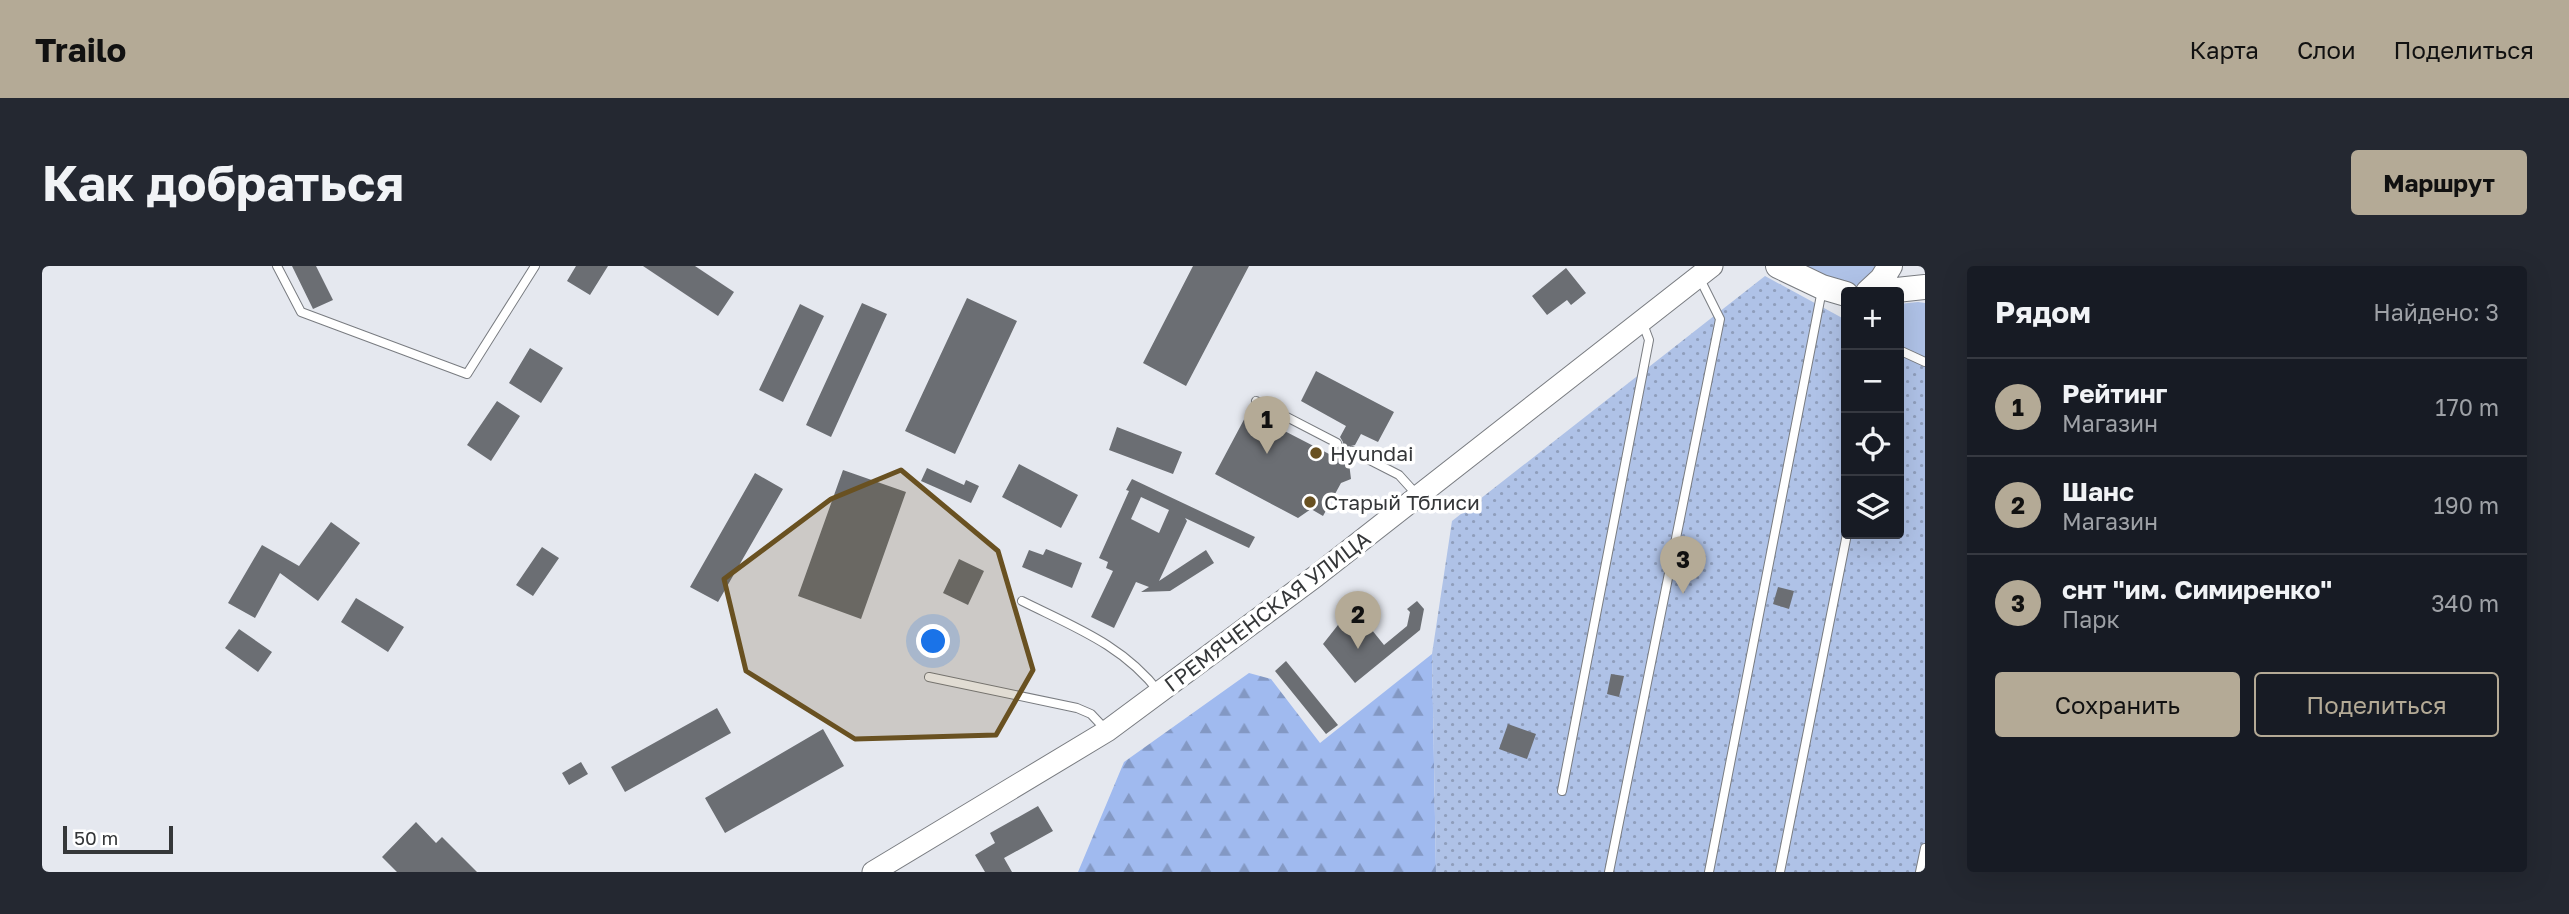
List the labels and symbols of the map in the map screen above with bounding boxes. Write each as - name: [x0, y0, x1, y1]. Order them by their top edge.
- pin: 1: [1244, 396, 1290, 454]
- place label: Hyundai: [1330, 440, 1414, 466]
- marker: Hyundai: [1308, 445, 1324, 461]
- place label: Старый Тблиси: [1324, 489, 1480, 515]
- marker: Старый Тблиси: [1302, 494, 1318, 510]
- street label: ГРЕМЯЧЕНСКАЯ УЛИЦА: [1159, 525, 1375, 697]
- pin: 3: [1660, 536, 1706, 594]
- pin: 2: [1335, 591, 1381, 649]
- your location: [916, 624, 950, 658]
- scale bar: [63, 823, 173, 855]

